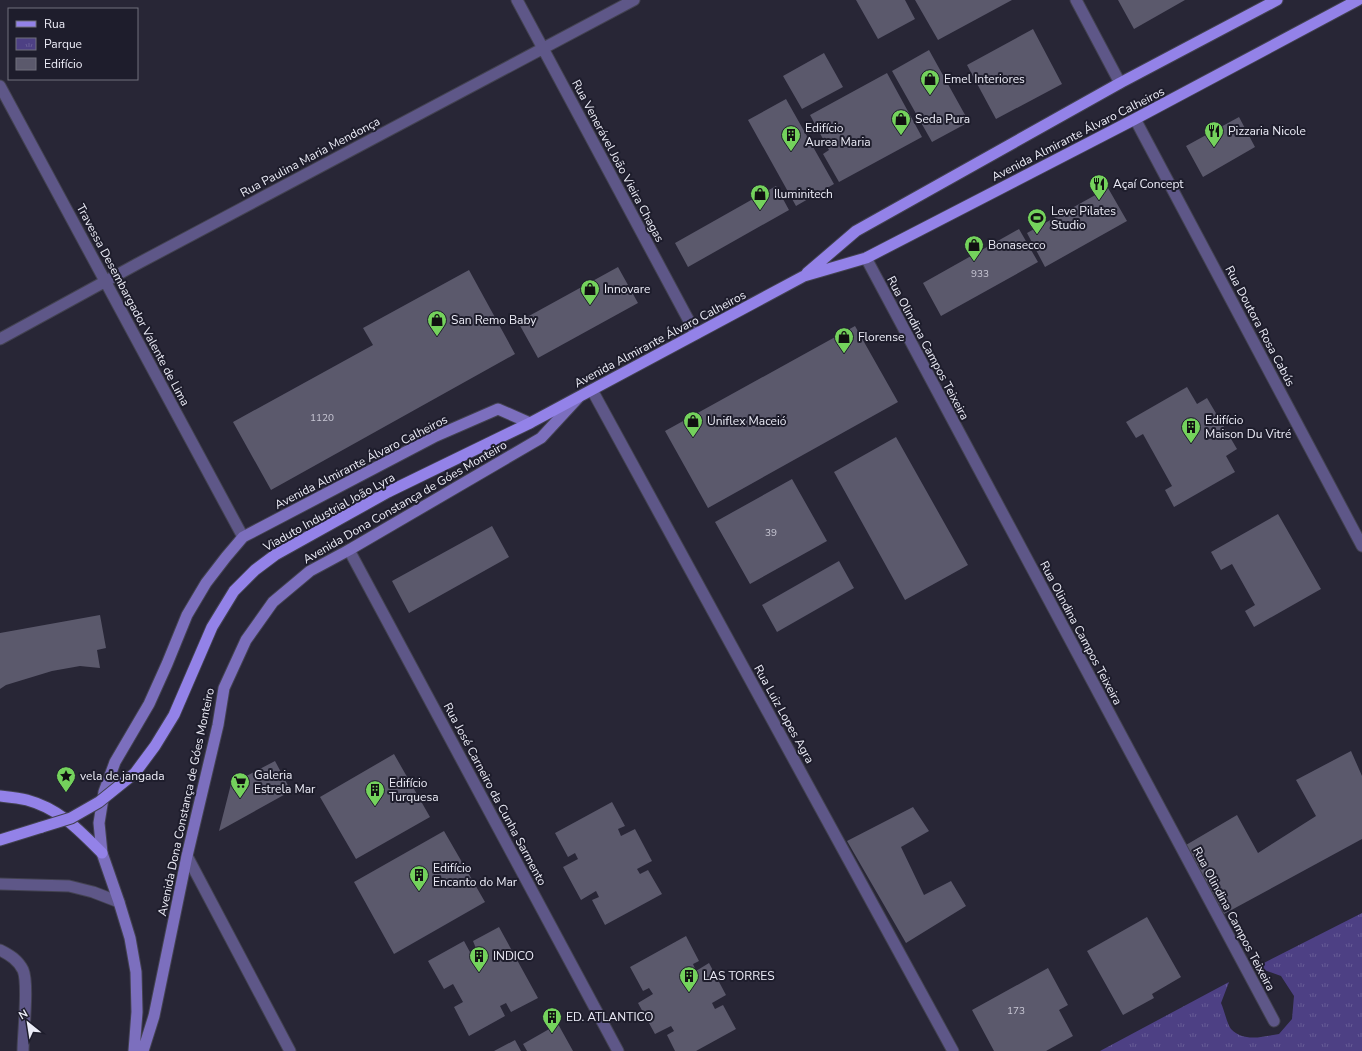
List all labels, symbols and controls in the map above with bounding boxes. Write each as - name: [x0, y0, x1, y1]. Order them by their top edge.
- legend: [8, 8, 138, 80]
- text: Rua: [44, 16, 65, 32]
- text: Parque: [44, 36, 82, 52]
- text: Edifício: [44, 56, 83, 72]
- shop icon: Emel Interiores: [919, 68, 941, 96]
- place label: Emel Interiores: [944, 71, 1025, 87]
- street label: Rua Venerável João Vieira Chagas: [568, 77, 668, 245]
- street label: Avenida Almirante Álvaro Calheiros: [989, 83, 1168, 185]
- shop icon: Seda Pura: [890, 108, 912, 136]
- place label: Seda Pura: [915, 111, 970, 127]
- street label: Rua Paulina Maria Mendonça: [237, 113, 383, 201]
- place label: Edifício Aurea Maria: [805, 120, 871, 150]
- restaurant icon: Pizzaria Nicole: [1203, 120, 1225, 148]
- place label: Pizzaria Nicole: [1228, 123, 1306, 139]
- building icon: Edifício Aurea Maria: [780, 124, 802, 152]
- restaurant icon: Açaí Concept: [1088, 173, 1110, 201]
- place label: Açaí Concept: [1113, 176, 1184, 192]
- shop icon: Iluminitech: [749, 183, 771, 211]
- place label: Iluminitech: [774, 186, 833, 202]
- street label: Travessa Desembargador Valente de Lima: [73, 201, 193, 409]
- place label: Leve Pilates Studio: [1051, 203, 1116, 233]
- sports icon: Leve Pilates Studio: [1026, 207, 1048, 235]
- shop icon: Bonasecco: [963, 234, 985, 262]
- place label: Bonasecco: [988, 237, 1046, 253]
- street label: Rua Doutora Rosa Cabús: [1221, 263, 1299, 389]
- house number: 933: [971, 267, 989, 281]
- street label: Rua Olindina Campos Teixeira: [883, 273, 973, 423]
- shop icon: Innovare: [579, 278, 601, 306]
- place label: Innovare: [604, 281, 650, 297]
- street label: Avenida Almirante Álvaro Calheiros: [571, 287, 749, 391]
- shop icon: San Remo Baby: [426, 309, 448, 337]
- place label: San Remo Baby: [451, 312, 537, 328]
- shop icon: Florense: [833, 326, 855, 354]
- place label: Florense: [858, 329, 904, 345]
- shop icon: Uniflex Maceió: [682, 410, 704, 438]
- street label: Avenida Almirante Álvaro Calheiros: [272, 411, 451, 513]
- house number: 1120: [310, 411, 334, 425]
- place label: Edifício Maison Du Vitré: [1205, 412, 1291, 442]
- place label: Uniflex Maceió: [707, 413, 787, 429]
- building icon: Edifício Maison Du Vitré: [1180, 416, 1202, 444]
- street label: Avenida Dona Constança de Góes Monteiro: [300, 437, 510, 567]
- street label: Viaduto Industrial João Lyra: [259, 469, 398, 555]
- house number: 39: [765, 526, 777, 540]
- street label: Rua Olindina Campos Teixeira: [1036, 558, 1126, 708]
- street label: Rua Luiz Lopes Agra: [750, 662, 818, 766]
- street label: Avenida Dona Constança de Góes Monteiro: [154, 686, 218, 918]
- street label: Rua José Carneiro da Cunha Sarmento: [440, 700, 550, 889]
- place icon: vela de jangada: [55, 765, 77, 793]
- place label: Galeria Estrela Mar: [254, 767, 316, 797]
- place label: vela de jangada: [80, 768, 165, 784]
- supermarket icon: Galeria Estrela Mar: [229, 771, 251, 799]
- place label: Edifício Turquesa: [389, 775, 439, 805]
- building icon: Edifício Turquesa: [364, 779, 386, 807]
- street label: Rua Olindina Campos Teixeira: [1189, 844, 1279, 994]
- place label: Edifício Encanto do Mar: [433, 860, 518, 890]
- building icon: Edifício Encanto do Mar: [408, 864, 430, 892]
- building icon: INDICO: [468, 945, 490, 973]
- place label: INDICO: [493, 948, 534, 964]
- building icon: LAS TORRES: [678, 965, 700, 993]
- place label: LAS TORRES: [703, 968, 775, 984]
- north arrow: [8, 1003, 48, 1043]
- house number: 173: [1007, 1004, 1025, 1018]
- text: N: [16, 1006, 31, 1023]
- building icon: ED. ATLANTICO: [541, 1006, 563, 1034]
- place label: ED. ATLANTICO: [566, 1009, 654, 1025]

